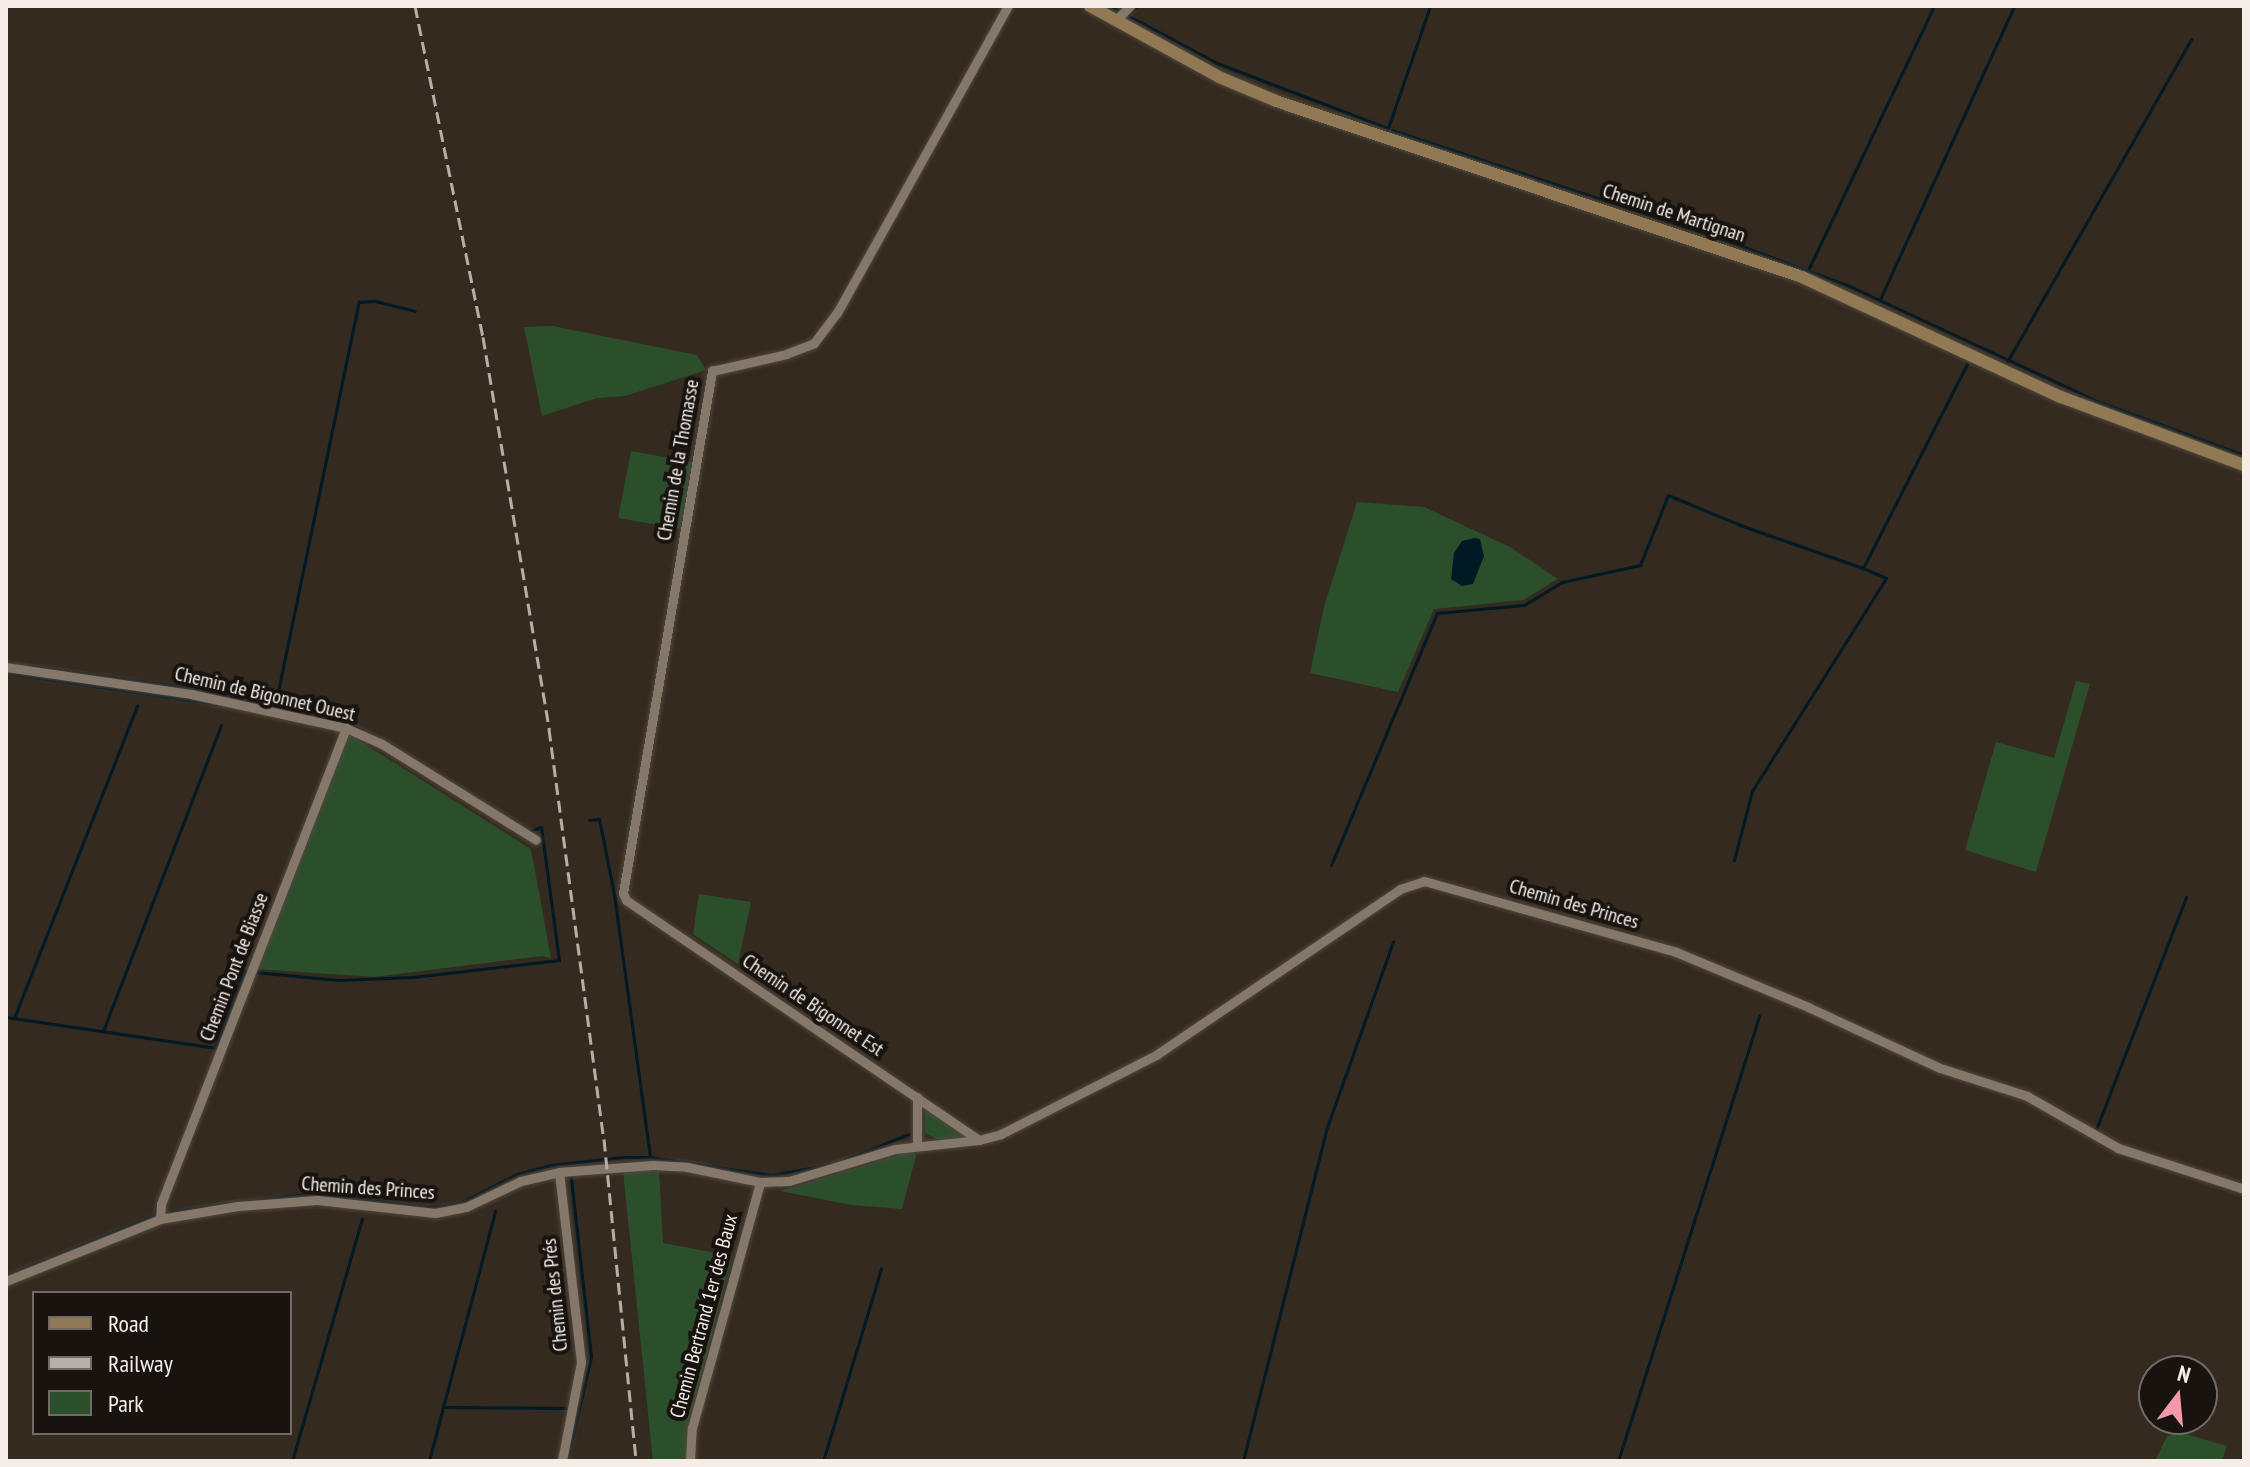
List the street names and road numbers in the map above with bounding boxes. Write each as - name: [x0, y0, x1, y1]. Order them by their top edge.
- street label: Chemin de Martignan: [1600, 179, 1748, 247]
- street label: Chemin de la Thomasse: [652, 377, 704, 543]
- street label: Chemin de Bigonnet Ouest: [172, 662, 358, 726]
- street label: Chemin des Princes: [1507, 874, 1641, 934]
- street label: Chemin Pont de Biasse: [195, 889, 273, 1045]
- street label: Chemin de Bigonnet Est: [738, 949, 888, 1061]
- street label: Chemin des Princes: [301, 1171, 435, 1205]
- street label: Chemin Bertrand 1er des Baux: [665, 1211, 743, 1421]
- street label: Chemin des Prés: [537, 1237, 573, 1353]

